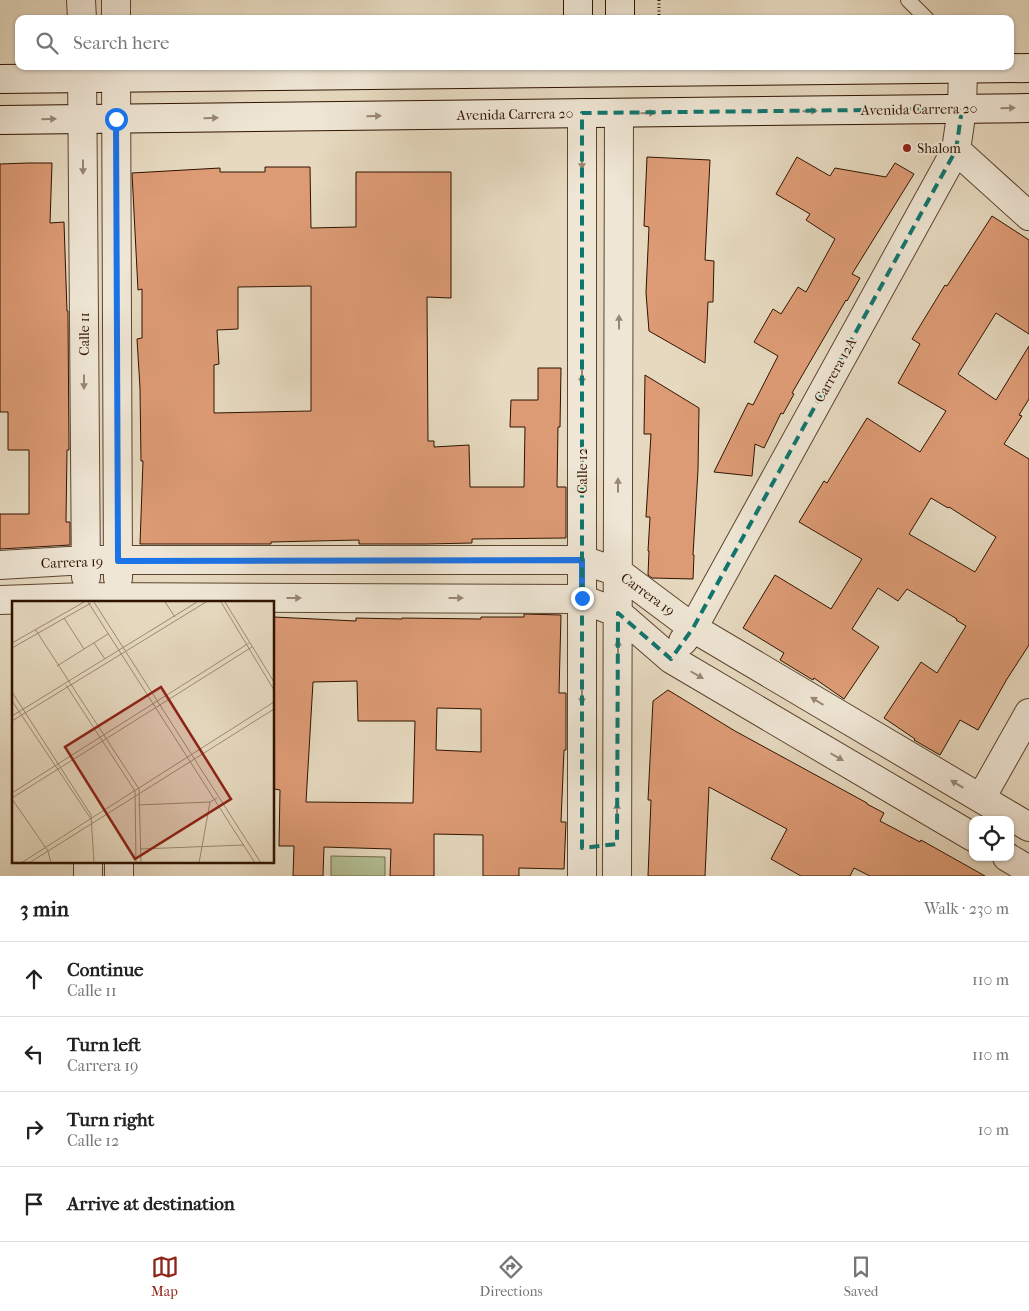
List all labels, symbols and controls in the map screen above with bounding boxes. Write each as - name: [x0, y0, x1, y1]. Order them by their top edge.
- search box: [15, 15, 1014, 70]
- icon: search: [33, 29, 61, 57]
- text: Search here: [73, 32, 169, 54]
- street label: Avenida Carrera 20: [860, 100, 977, 119]
- one-way arrow: [1000, 104, 1016, 112]
- street label: Avenida Carrera 20: [456, 105, 573, 124]
- one-way arrow: [803, 107, 819, 115]
- route start: [105, 108, 128, 131]
- one-way arrow: [640, 109, 656, 117]
- one-way arrow: [366, 112, 382, 120]
- one-way arrow: [203, 114, 219, 122]
- one-way arrow: [41, 115, 57, 123]
- place label: Shalom: [917, 140, 961, 157]
- marker: Shalom: [901, 142, 913, 154]
- one-way arrow: [578, 154, 586, 170]
- one-way arrow: [79, 160, 87, 176]
- street label: Calle 11: [76, 312, 93, 356]
- one-way arrow: [615, 314, 623, 330]
- street label: Carrera 12A: [811, 334, 861, 406]
- one-way arrow: [578, 369, 586, 385]
- one-way arrow: [80, 375, 88, 391]
- street label: Calle 12: [574, 448, 591, 494]
- one-way arrow: [614, 477, 622, 493]
- street label: Carrera 19: [41, 553, 104, 572]
- street label: Carrera 19: [617, 569, 678, 620]
- route end: [571, 587, 594, 610]
- one-way arrow: [286, 594, 302, 602]
- one-way arrow: [448, 594, 464, 602]
- inset map: [12, 601, 275, 864]
- one-way arrow: [614, 639, 622, 655]
- one-way arrow: [691, 670, 704, 679]
- one-way arrow: [578, 689, 586, 705]
- one-way arrow: [811, 697, 824, 706]
- one-way arrow: [831, 753, 844, 762]
- one-way arrow: [950, 780, 963, 789]
- one-way arrow: [613, 802, 621, 818]
- map controls: [969, 816, 1014, 861]
- button: locate: [969, 816, 1014, 861]
- text: 3 min: [20, 897, 69, 921]
- text: Walk · 230 m: [924, 899, 1009, 918]
- text: Continue: [67, 959, 143, 981]
- icon: ahead: [20, 965, 48, 993]
- text: 110 m: [972, 970, 1009, 989]
- text: Calle 11: [67, 981, 117, 1000]
- text: Turn left: [67, 1034, 141, 1056]
- icon: left: [20, 1040, 48, 1068]
- text: 110 m: [972, 1045, 1009, 1064]
- text: Carrera 19: [67, 1056, 138, 1075]
- text: Turn right: [67, 1109, 154, 1131]
- icon: right: [20, 1115, 48, 1143]
- text: 10 m: [978, 1120, 1009, 1139]
- text: Calle 12: [67, 1131, 119, 1150]
- icon: arrive: [20, 1190, 48, 1218]
- text: Arrive at destination: [67, 1193, 235, 1215]
- tab: Map: [151, 1253, 179, 1300]
- tab: Directions: [480, 1253, 543, 1300]
- tab: Saved: [844, 1253, 878, 1300]

